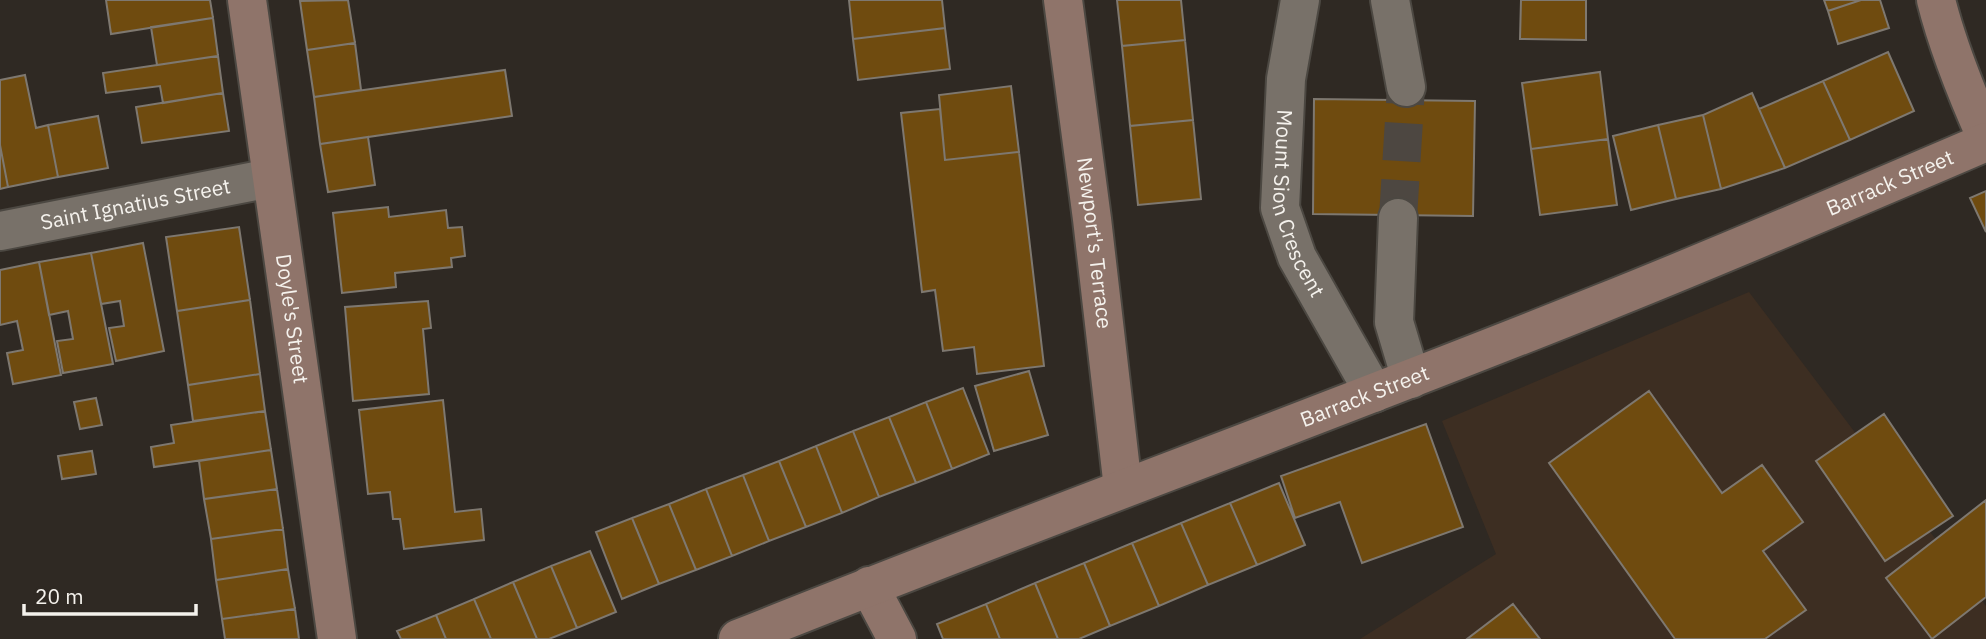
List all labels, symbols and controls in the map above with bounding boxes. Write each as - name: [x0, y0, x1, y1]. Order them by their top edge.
- street label: Mount Sion Crescent: [1266, 109, 1332, 302]
- street label: Barrack Street: [1822, 143, 1958, 222]
- street label: Newport's Terrace: [1071, 155, 1120, 330]
- street label: Saint Ignatius Street: [38, 171, 233, 236]
- street label: Doyle's Street: [270, 252, 316, 386]
- street label: Barrack Street: [1296, 358, 1433, 433]
- scale bar: [24, 572, 196, 616]
- text: 20 m: [35, 582, 84, 610]

